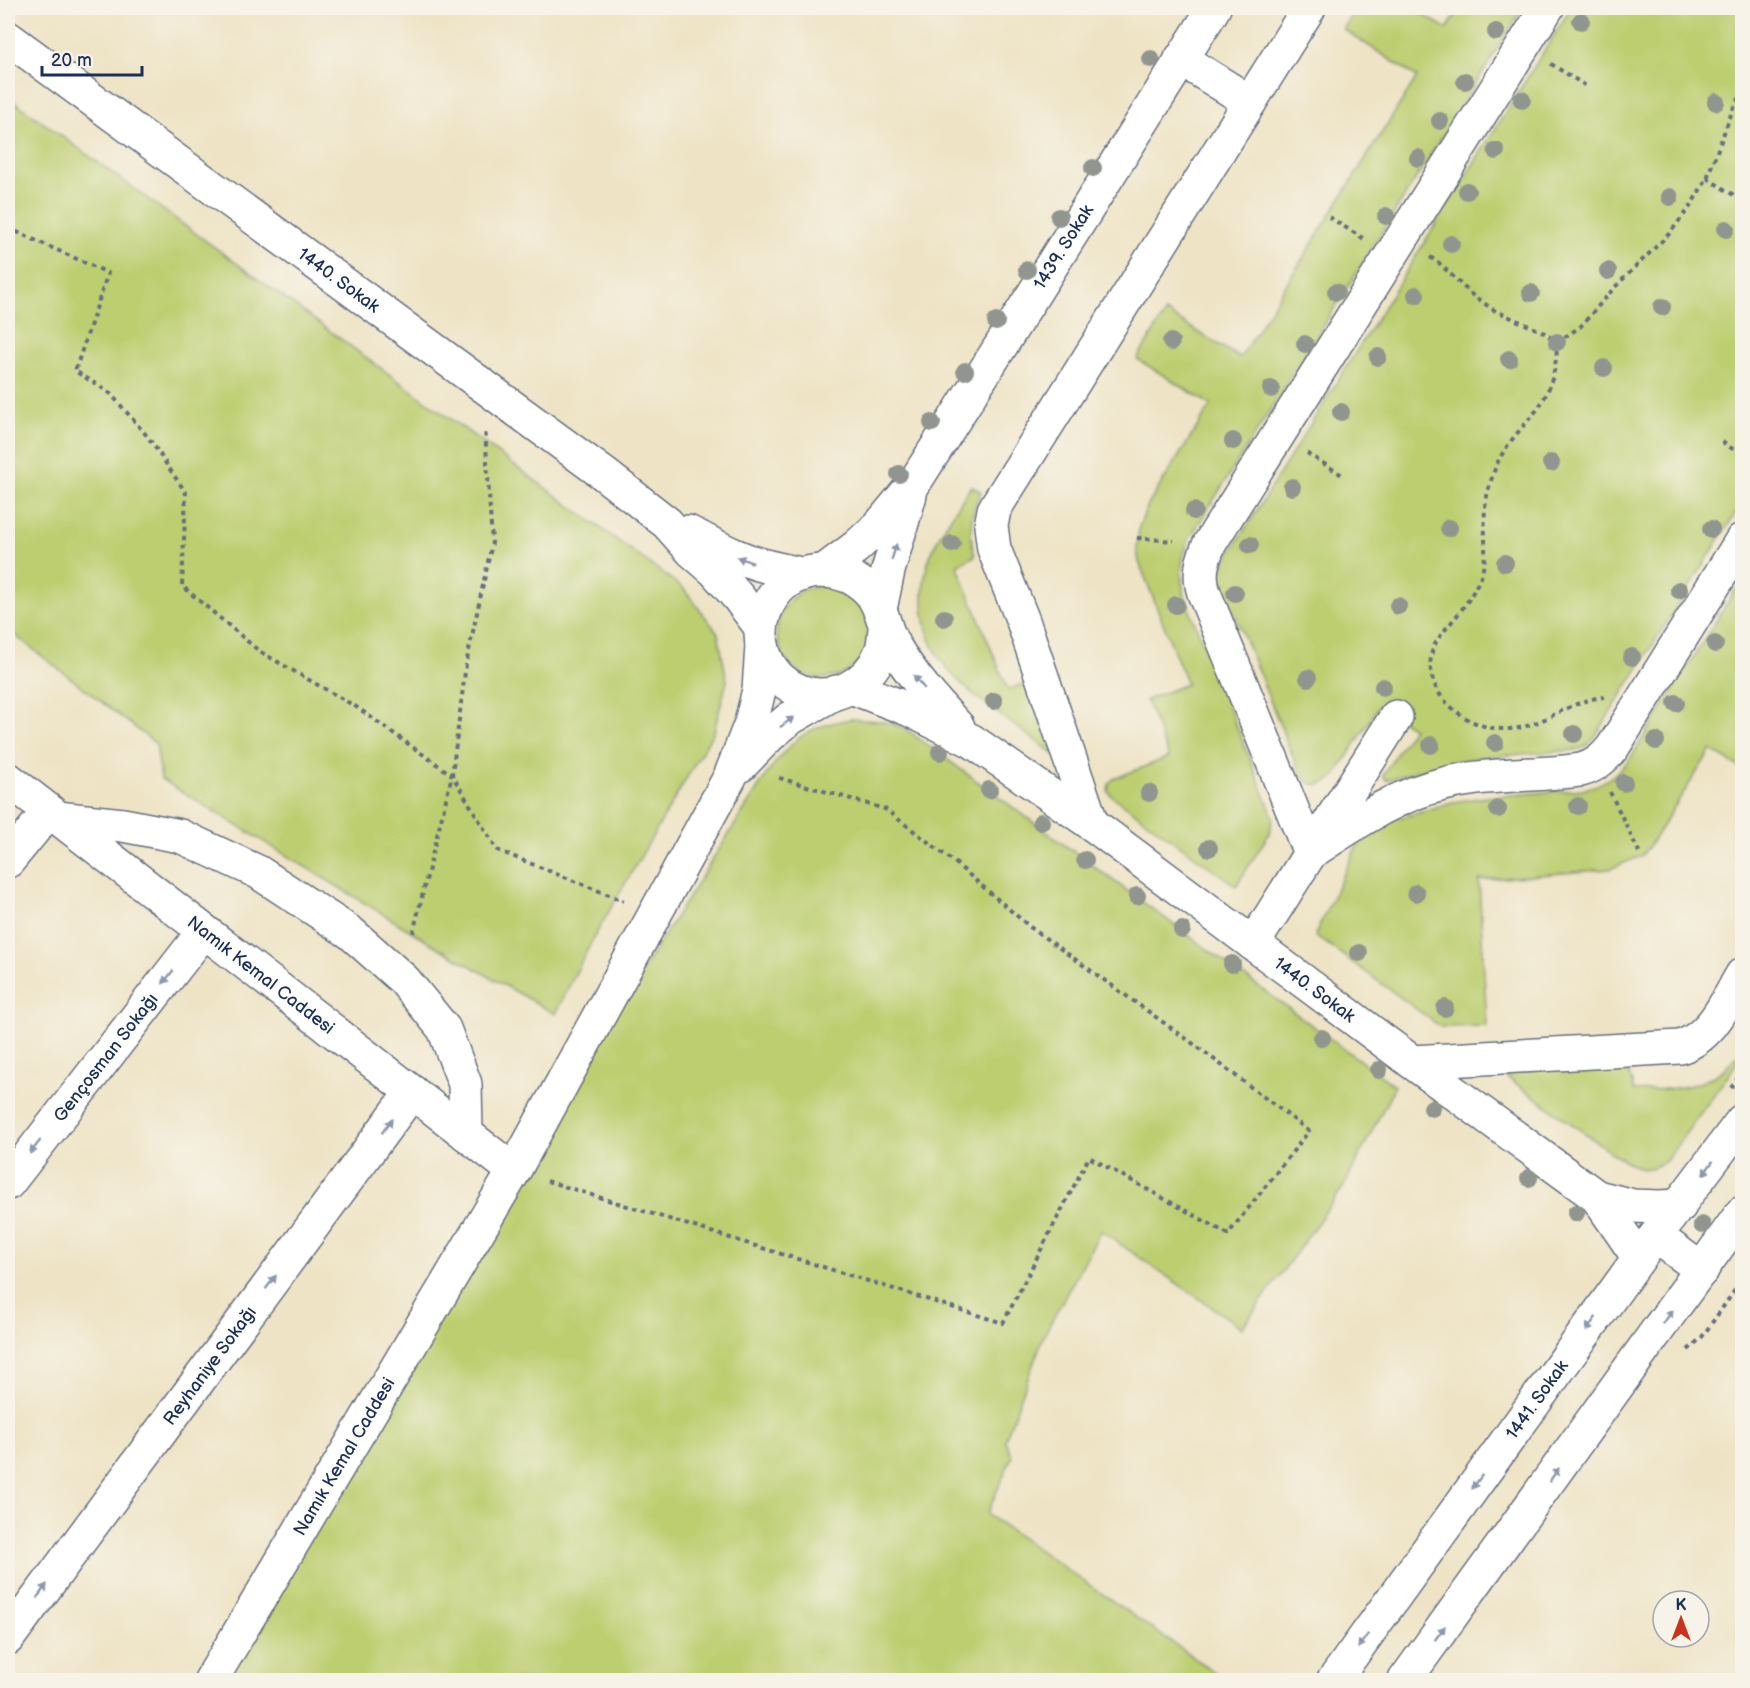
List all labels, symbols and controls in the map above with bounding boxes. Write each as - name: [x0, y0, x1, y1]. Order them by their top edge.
- scale bar: [42, 39, 142, 77]
- text: 20 m: [51, 50, 92, 71]
- street label: 1439. Sokak: [1029, 200, 1098, 293]
- street label: 1440. Sokak: [294, 243, 384, 317]
- one-way arrow: [889, 543, 899, 561]
- one-way arrow: [736, 555, 754, 564]
- one-way arrow: [912, 674, 925, 690]
- one-way arrow: [778, 716, 794, 728]
- street label: Namık Kemal Caddesi: [183, 911, 339, 1038]
- street label: 1440. Sokak: [1270, 952, 1360, 1027]
- one-way arrow: [162, 969, 175, 985]
- street label: Gençosman Sokağı: [49, 989, 162, 1126]
- one-way arrow: [381, 1118, 393, 1134]
- one-way arrow: [30, 1140, 42, 1155]
- one-way arrow: [1702, 1160, 1714, 1176]
- one-way arrow: [265, 1275, 277, 1291]
- street label: Reyhaniye Sokağı: [159, 1302, 261, 1429]
- one-way arrow: [1662, 1310, 1674, 1325]
- one-way arrow: [1586, 1317, 1598, 1332]
- street label: 1441. Sokak: [1501, 1356, 1572, 1443]
- street label: Namık Kemal Caddesi: [289, 1374, 399, 1539]
- one-way arrow: [1548, 1468, 1560, 1484]
- one-way arrow: [1471, 1474, 1483, 1490]
- one-way arrow: [36, 1583, 48, 1599]
- north arrow: [1651, 1589, 1711, 1649]
- text: K: [1676, 1596, 1687, 1615]
- one-way arrow: [1434, 1626, 1446, 1642]
- one-way arrow: [1357, 1632, 1369, 1648]

